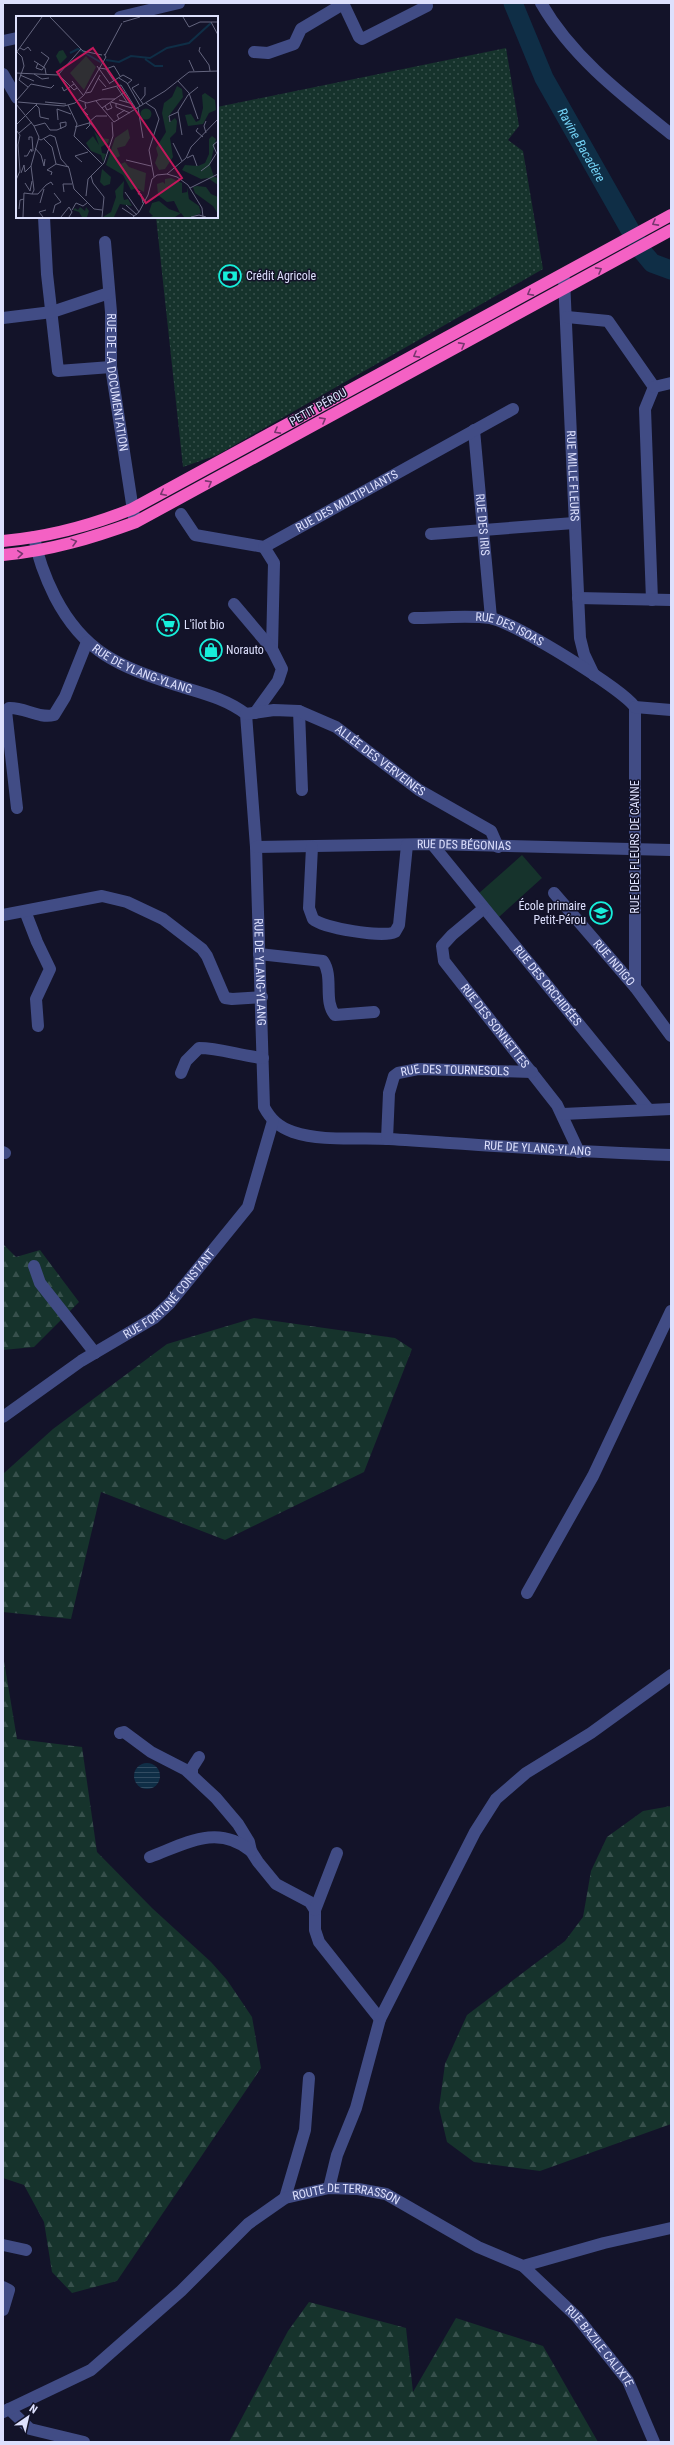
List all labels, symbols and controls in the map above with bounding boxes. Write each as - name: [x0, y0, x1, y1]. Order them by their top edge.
- inset map: [16, 16, 218, 218]
- water label: Ravine Bacadère: [555, 105, 609, 185]
- one-way arrow: [652, 219, 659, 226]
- bank icon: Crédit Agricole: [217, 263, 243, 289]
- one-way arrow: [595, 267, 602, 275]
- place label: Crédit Agricole: [246, 269, 317, 283]
- one-way arrow: [527, 288, 534, 295]
- street label: RUE DE LA DOCUMENTATION: [104, 313, 131, 452]
- one-way arrow: [458, 342, 465, 350]
- one-way arrow: [413, 350, 420, 358]
- street label: PETIT PÉROU: [286, 384, 349, 429]
- one-way arrow: [319, 418, 326, 425]
- one-way arrow: [274, 426, 281, 434]
- street label: RUE MILLE FLEURS: [564, 430, 582, 522]
- street label: RUE DES MULTIPLIANTS: [293, 467, 401, 535]
- one-way arrow: [205, 480, 212, 487]
- one-way arrow: [160, 488, 167, 496]
- street label: RUE DES IRIS: [473, 493, 492, 556]
- one-way arrow: [71, 539, 78, 547]
- one-way arrow: [17, 549, 23, 558]
- street label: RUE DES ISOAS: [475, 610, 546, 649]
- supermarket icon: L'îlot bio: [155, 612, 181, 638]
- place label: L'îlot bio: [184, 618, 224, 632]
- shop icon: Norauto: [198, 637, 224, 663]
- street label: RUE DE YLANG-YLANG: [89, 641, 194, 697]
- place label: Norauto: [226, 643, 264, 657]
- street label: ALLÉE DES VERVEINES: [332, 722, 427, 799]
- street label: RUE DES FLEURS DE CANNE: [628, 780, 642, 914]
- street label: RUE DES BÉGONIAS: [417, 837, 511, 853]
- place label: École primaire Petit-Pérou: [518, 898, 586, 927]
- school or university icon: École primaire Petit-Pérou: [588, 900, 614, 926]
- street label: RUE DE YLANG-YLANG: [251, 918, 268, 1026]
- street label: RUE INDIGO: [590, 937, 638, 989]
- street label: RUE DES ORCHIDÉES: [511, 943, 585, 1029]
- street label: RUE DES SONNETTES: [458, 981, 532, 1071]
- street label: RUE DES TOURNESOLS: [399, 1062, 509, 1079]
- street label: RUE DE YLANG-YLANG: [483, 1138, 592, 1159]
- street label: RUE FORTUNÉ CONSTANT: [121, 1246, 218, 1342]
- street label: ROUTE DE TERRASSON: [291, 2181, 403, 2208]
- street label: RUE BAZILE CALIXTE: [562, 2303, 636, 2388]
- north arrow: [8, 2397, 48, 2437]
- text: N: [27, 2402, 40, 2417]

